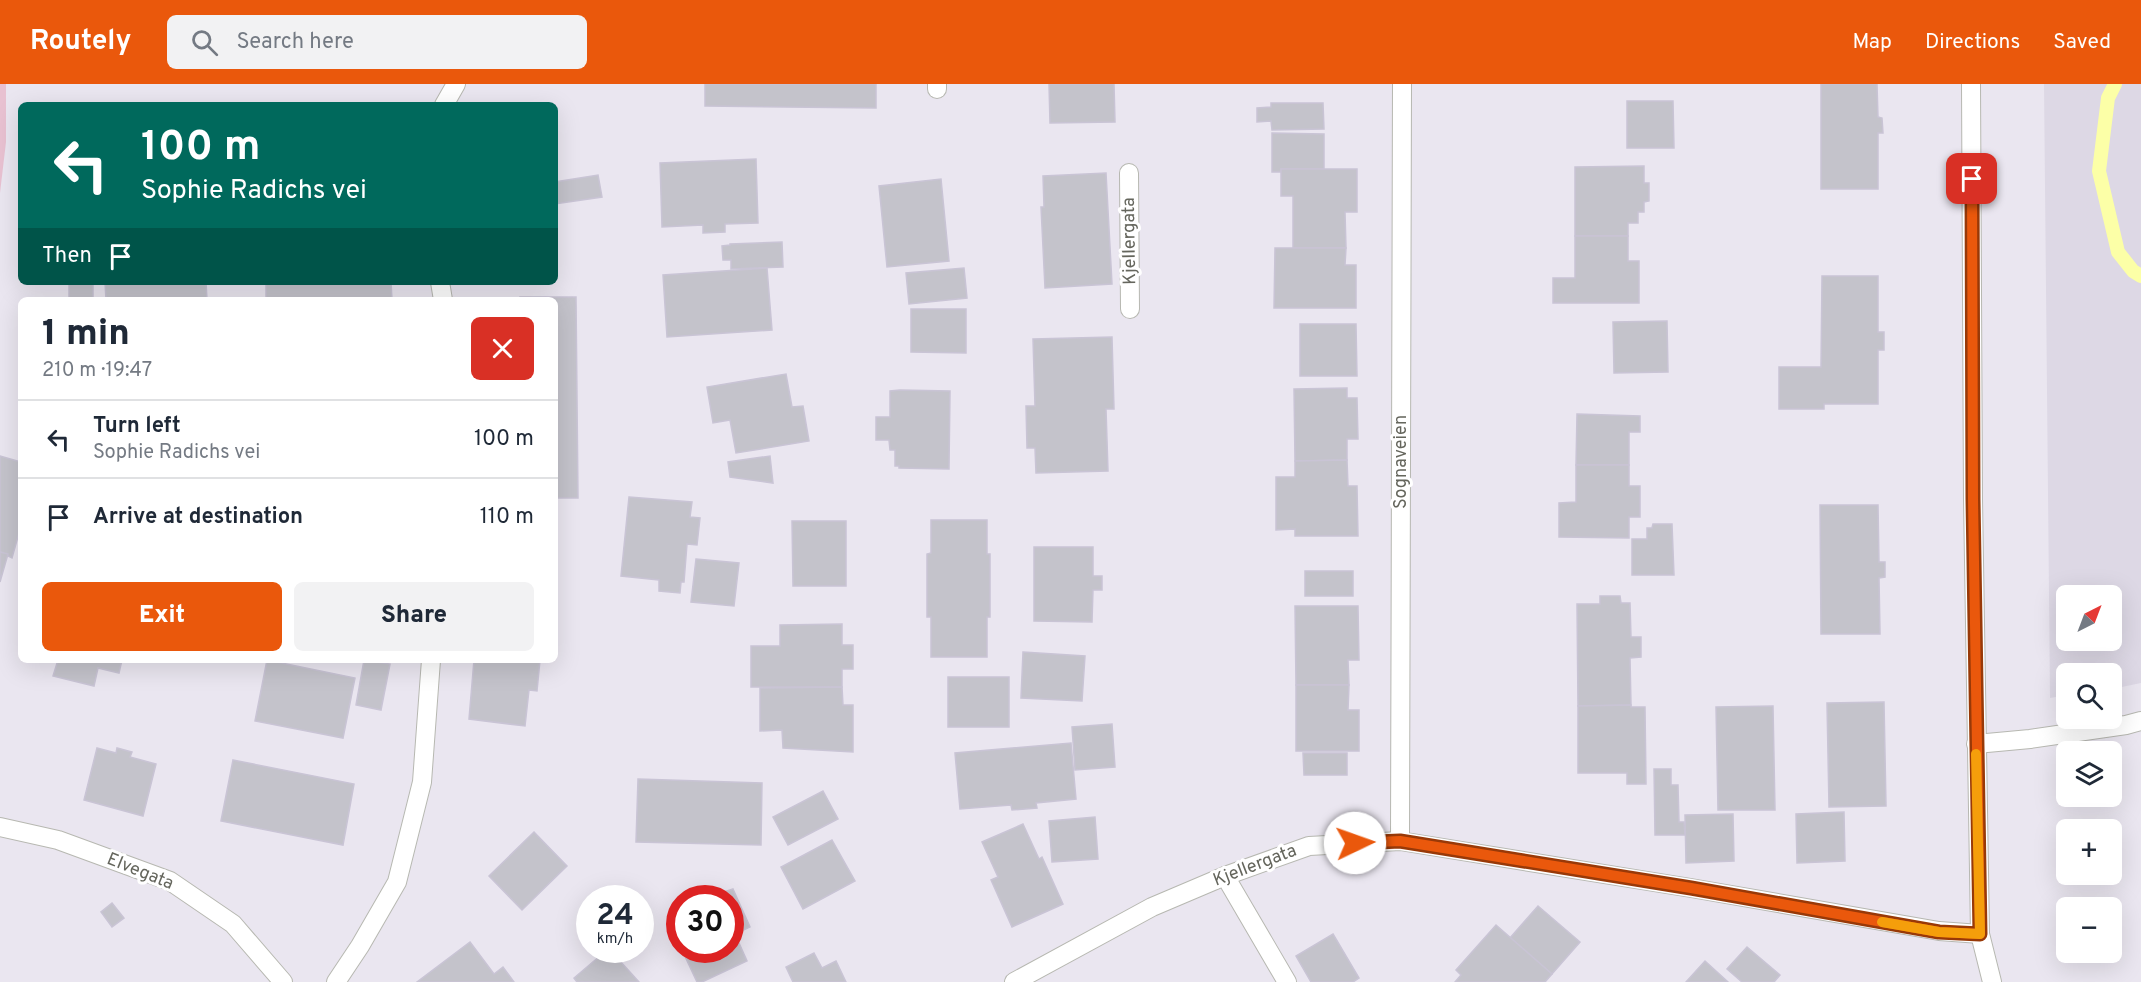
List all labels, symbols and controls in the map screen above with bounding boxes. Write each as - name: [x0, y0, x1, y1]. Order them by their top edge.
- search box: [167, 15, 587, 69]
- text: Routely: [30, 24, 131, 60]
- icon: search: [188, 26, 221, 59]
- text: Search here: [236, 29, 354, 56]
- text: Map: [1852, 29, 1892, 56]
- text: Directions: [1925, 29, 2020, 56]
- text: Saved: [2053, 29, 2111, 56]
- text: 100 m: [141, 122, 260, 175]
- icon: left: [42, 126, 120, 204]
- pin: [1946, 153, 1997, 204]
- icon: arrive: [1955, 162, 1988, 195]
- text: Sophie Radichs vei: [141, 174, 367, 208]
- street label: Kjellergata: [1118, 197, 1142, 285]
- icon: arrive: [104, 240, 137, 273]
- text: Then: [42, 243, 92, 270]
- text: 1 min: [42, 312, 130, 358]
- button: close: [471, 317, 534, 380]
- text: 210 m · 19:47: [42, 358, 152, 384]
- text: Turn left: [93, 413, 181, 440]
- street label: Sognaveien: [1390, 415, 1413, 509]
- icon: left: [42, 423, 75, 456]
- text: 100 m: [474, 426, 534, 453]
- text: Sophie Radichs vei: [93, 440, 260, 466]
- icon: arrive: [42, 501, 75, 534]
- text: Arrive at destination: [93, 504, 303, 531]
- text: 110 m: [480, 504, 534, 531]
- button: Exit: [42, 582, 282, 651]
- button: Share: [294, 582, 534, 651]
- north arrow: [2056, 585, 2122, 651]
- map controls: [2056, 585, 2122, 963]
- button: search: [2056, 663, 2122, 729]
- button: layers: [2056, 741, 2122, 807]
- position arrow: [1323, 811, 1387, 875]
- button: +: [2056, 819, 2122, 885]
- street label: Kjellergata: [1210, 840, 1300, 892]
- street label: Elvegata: [103, 848, 177, 896]
- speed limit sign: 30: [666, 885, 744, 963]
- button: −: [2056, 897, 2122, 963]
- text: 24: [596, 898, 634, 935]
- text: km/h: [597, 930, 633, 949]

